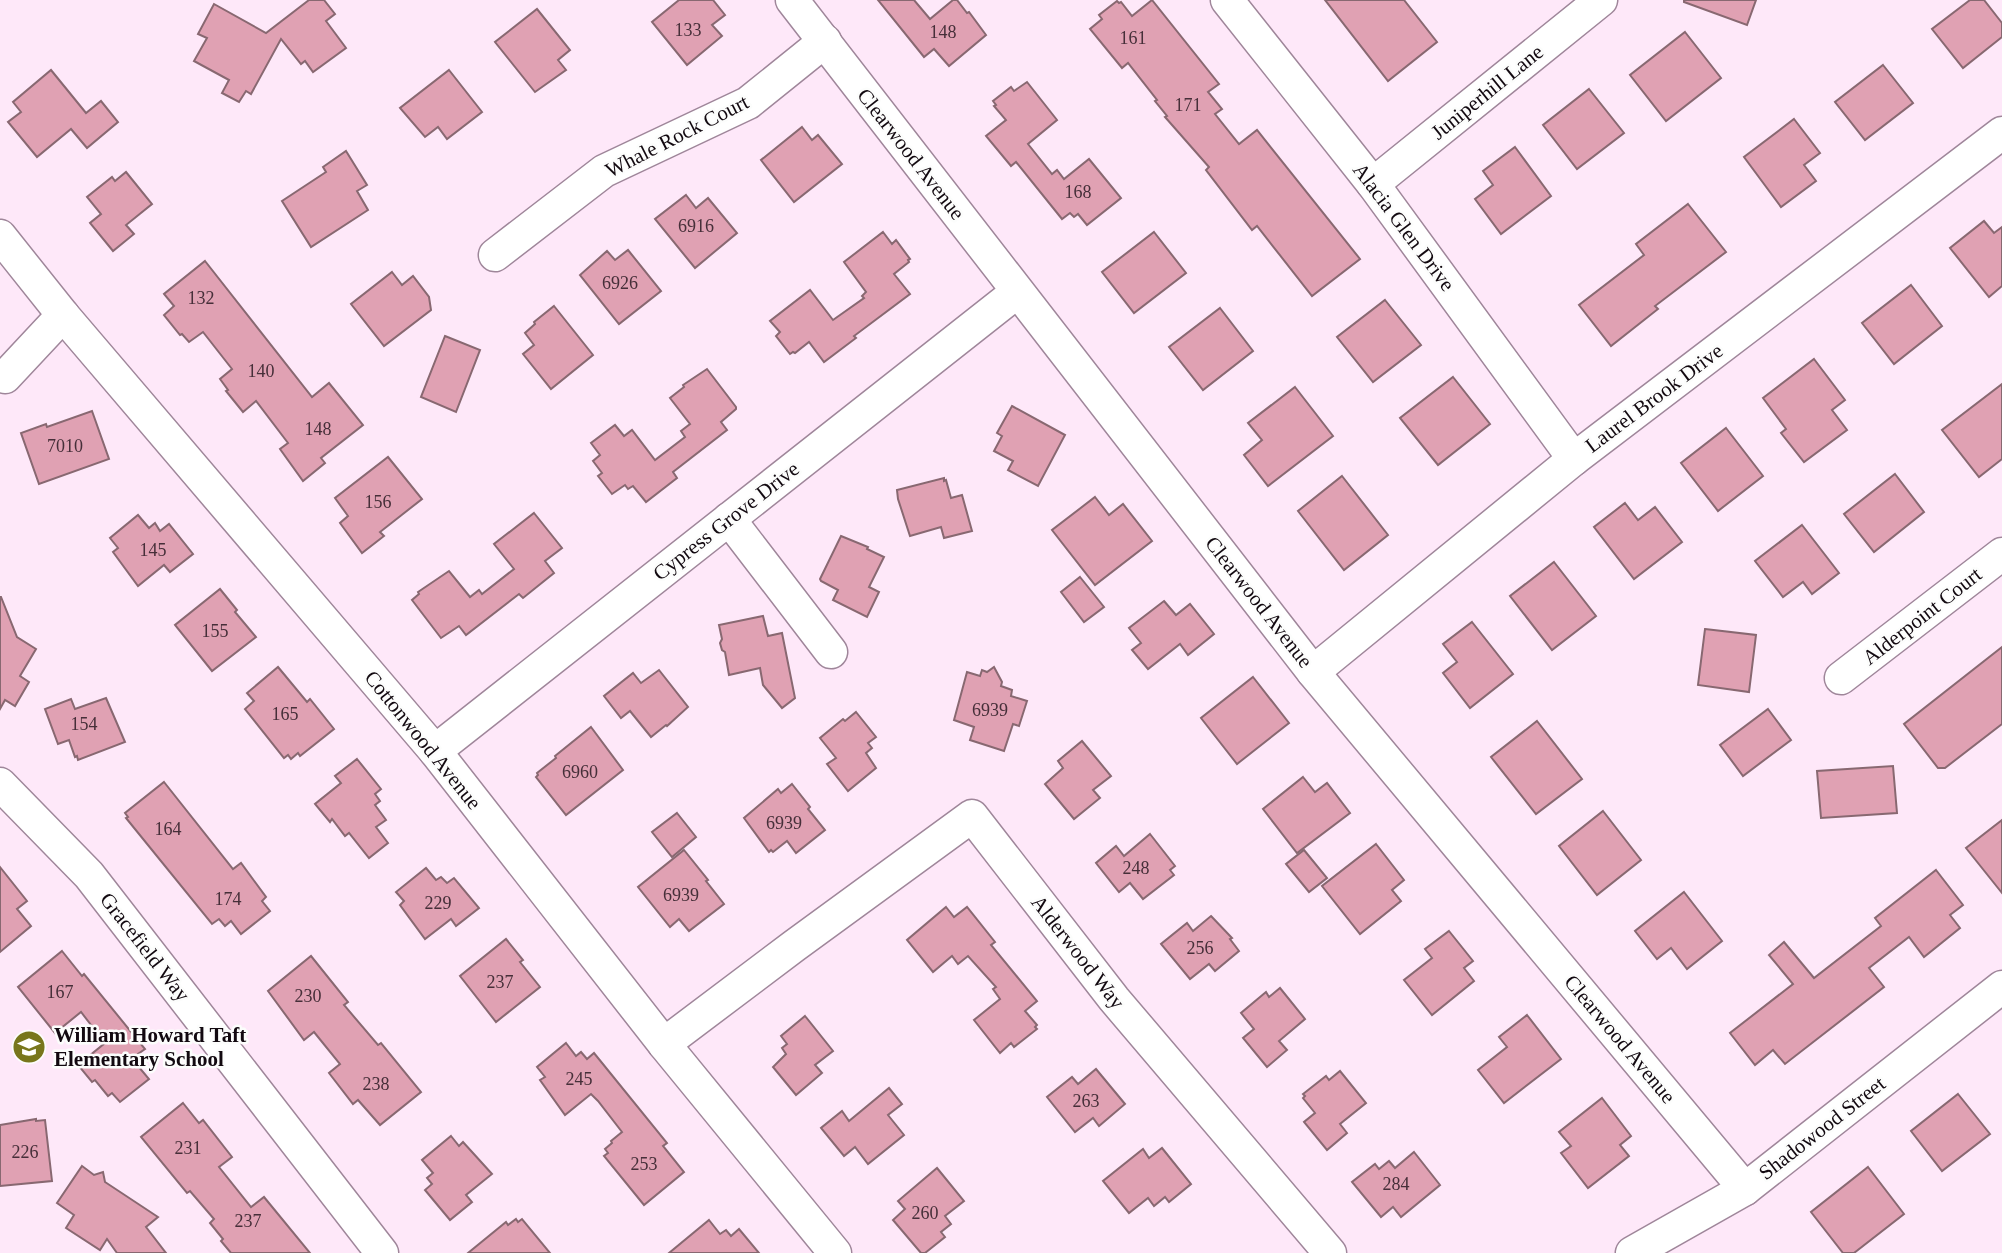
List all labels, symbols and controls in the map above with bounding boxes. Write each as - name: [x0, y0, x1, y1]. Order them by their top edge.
- house number: 133: [675, 20, 702, 40]
- house number: 148: [930, 22, 957, 42]
- house number: 161: [1120, 28, 1147, 48]
- street label: Juniperhill Lane: [1426, 40, 1548, 144]
- street label: Clearwood Avenue: [852, 84, 970, 224]
- street label: Whale Rock Court: [601, 89, 753, 182]
- house number: 171: [1175, 95, 1202, 115]
- street label: Alacia Glen Drive: [1348, 158, 1460, 296]
- house number: 168: [1065, 182, 1092, 202]
- house number: 6916: [678, 216, 714, 236]
- house number: 6926: [602, 273, 638, 293]
- house number: 132: [188, 288, 215, 308]
- street label: Laurel Brook Drive: [1581, 339, 1727, 457]
- house number: 140: [248, 361, 275, 381]
- house number: 148: [305, 419, 332, 439]
- house number: 7010: [47, 436, 83, 456]
- street label: Cypress Grove Drive: [648, 457, 804, 585]
- house number: 156: [365, 492, 392, 512]
- street label: Clearwood Avenue: [1200, 532, 1318, 672]
- house number: 145: [140, 540, 167, 560]
- street label: Alderpoint Court: [1858, 562, 1986, 670]
- house number: 155: [202, 621, 229, 641]
- street label: Cottonwood Avenue: [360, 666, 486, 814]
- house number: 6939: [972, 700, 1008, 720]
- house number: 165: [272, 704, 299, 724]
- house number: 154: [71, 714, 98, 734]
- house number: 6960: [562, 762, 598, 782]
- house number: 6939: [766, 813, 802, 833]
- house number: 164: [155, 819, 182, 839]
- house number: 248: [1123, 858, 1150, 878]
- house number: 6939: [663, 885, 699, 905]
- street label: Gracefield Way: [95, 888, 195, 1007]
- house number: 174: [215, 889, 242, 909]
- street label: Alderwood Way: [1026, 891, 1130, 1014]
- house number: 229: [425, 893, 452, 913]
- house number: 256: [1187, 938, 1214, 958]
- street label: Clearwood Avenue: [1559, 970, 1681, 1108]
- house number: 237: [487, 972, 514, 992]
- house number: 167: [47, 982, 74, 1002]
- house number: 230: [295, 986, 322, 1006]
- place label: William Howard Taft Elementary School: [54, 1023, 246, 1071]
- school or university icon: William Howard Taft Elementary School: [10, 1028, 48, 1066]
- house number: 245: [566, 1069, 593, 1089]
- street label: Shadowood Street: [1754, 1071, 1890, 1185]
- house number: 238: [363, 1074, 390, 1094]
- house number: 263: [1073, 1091, 1100, 1111]
- house number: 231: [175, 1138, 202, 1158]
- house number: 226: [12, 1142, 39, 1162]
- house number: 253: [631, 1154, 658, 1174]
- house number: 284: [1383, 1174, 1410, 1194]
- house number: 260: [912, 1203, 939, 1223]
- house number: 237: [235, 1211, 262, 1231]

